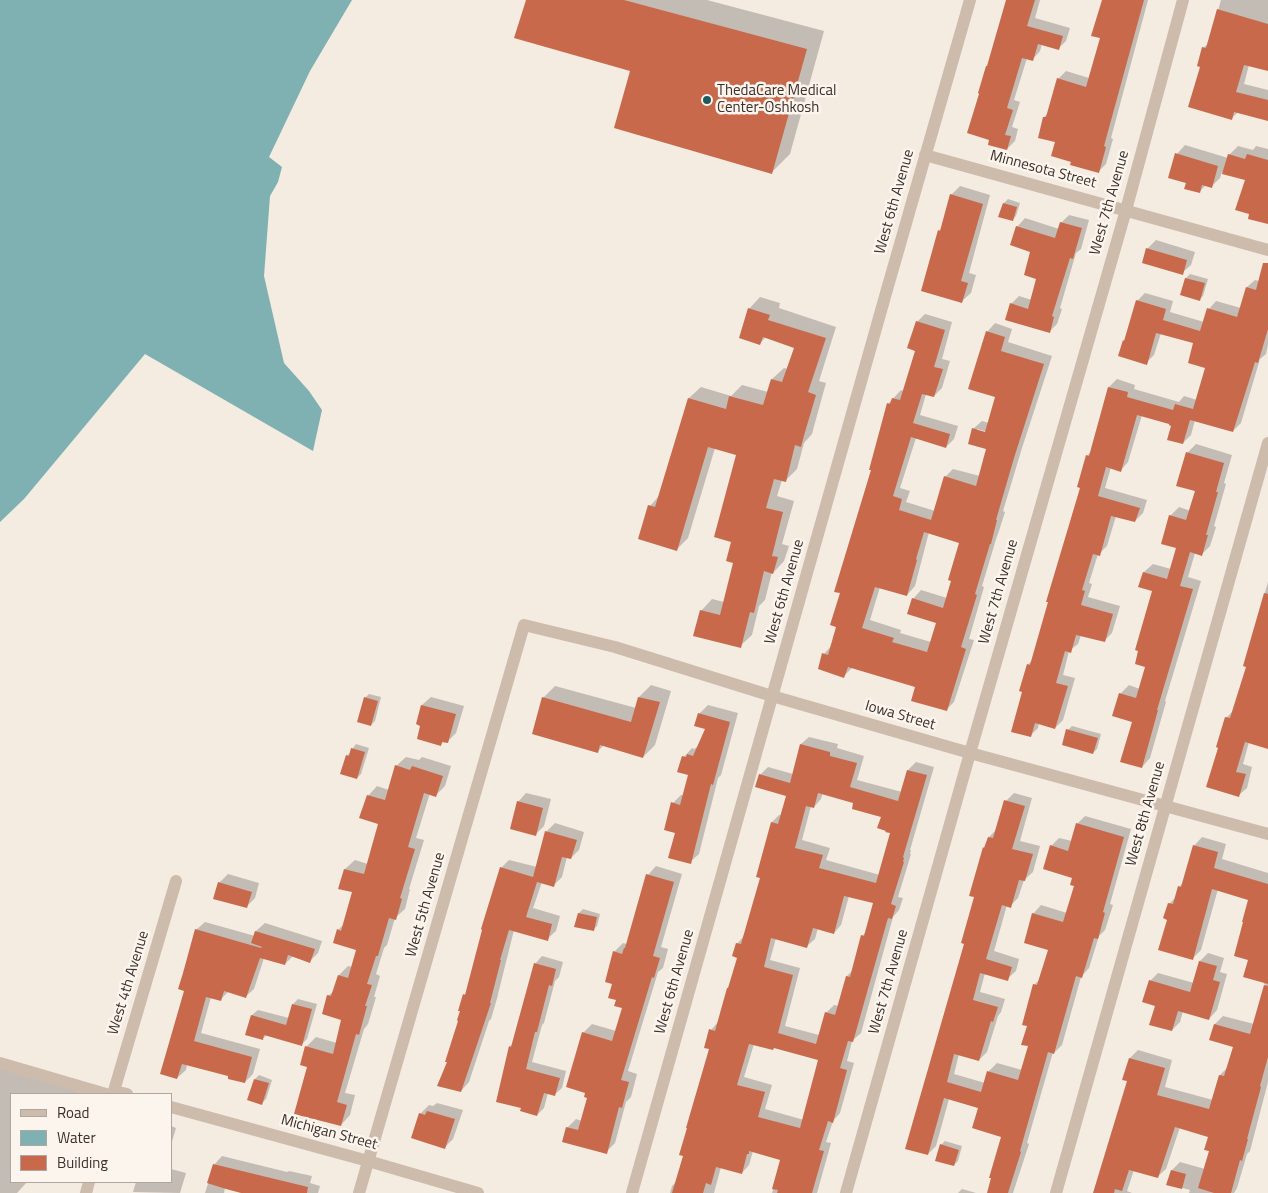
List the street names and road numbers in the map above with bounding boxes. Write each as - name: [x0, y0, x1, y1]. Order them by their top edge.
- street label: Minnesota Street: [988, 147, 1098, 193]
- street label: West 6th Avenue: [871, 148, 919, 256]
- street label: West 7th Avenue: [1086, 149, 1134, 257]
- street label: West 6th Avenue: [761, 538, 809, 646]
- street label: West 7th Avenue: [975, 538, 1023, 646]
- street label: Iowa Street: [863, 697, 937, 735]
- street label: West 8th Avenue: [1122, 760, 1170, 868]
- street label: West 5th Avenue: [402, 851, 450, 959]
- street label: West 6th Avenue: [651, 928, 699, 1036]
- street label: West 7th Avenue: [865, 928, 913, 1036]
- street label: West 4th Avenue: [105, 929, 153, 1037]
- street label: Michigan Street: [279, 1111, 379, 1155]

